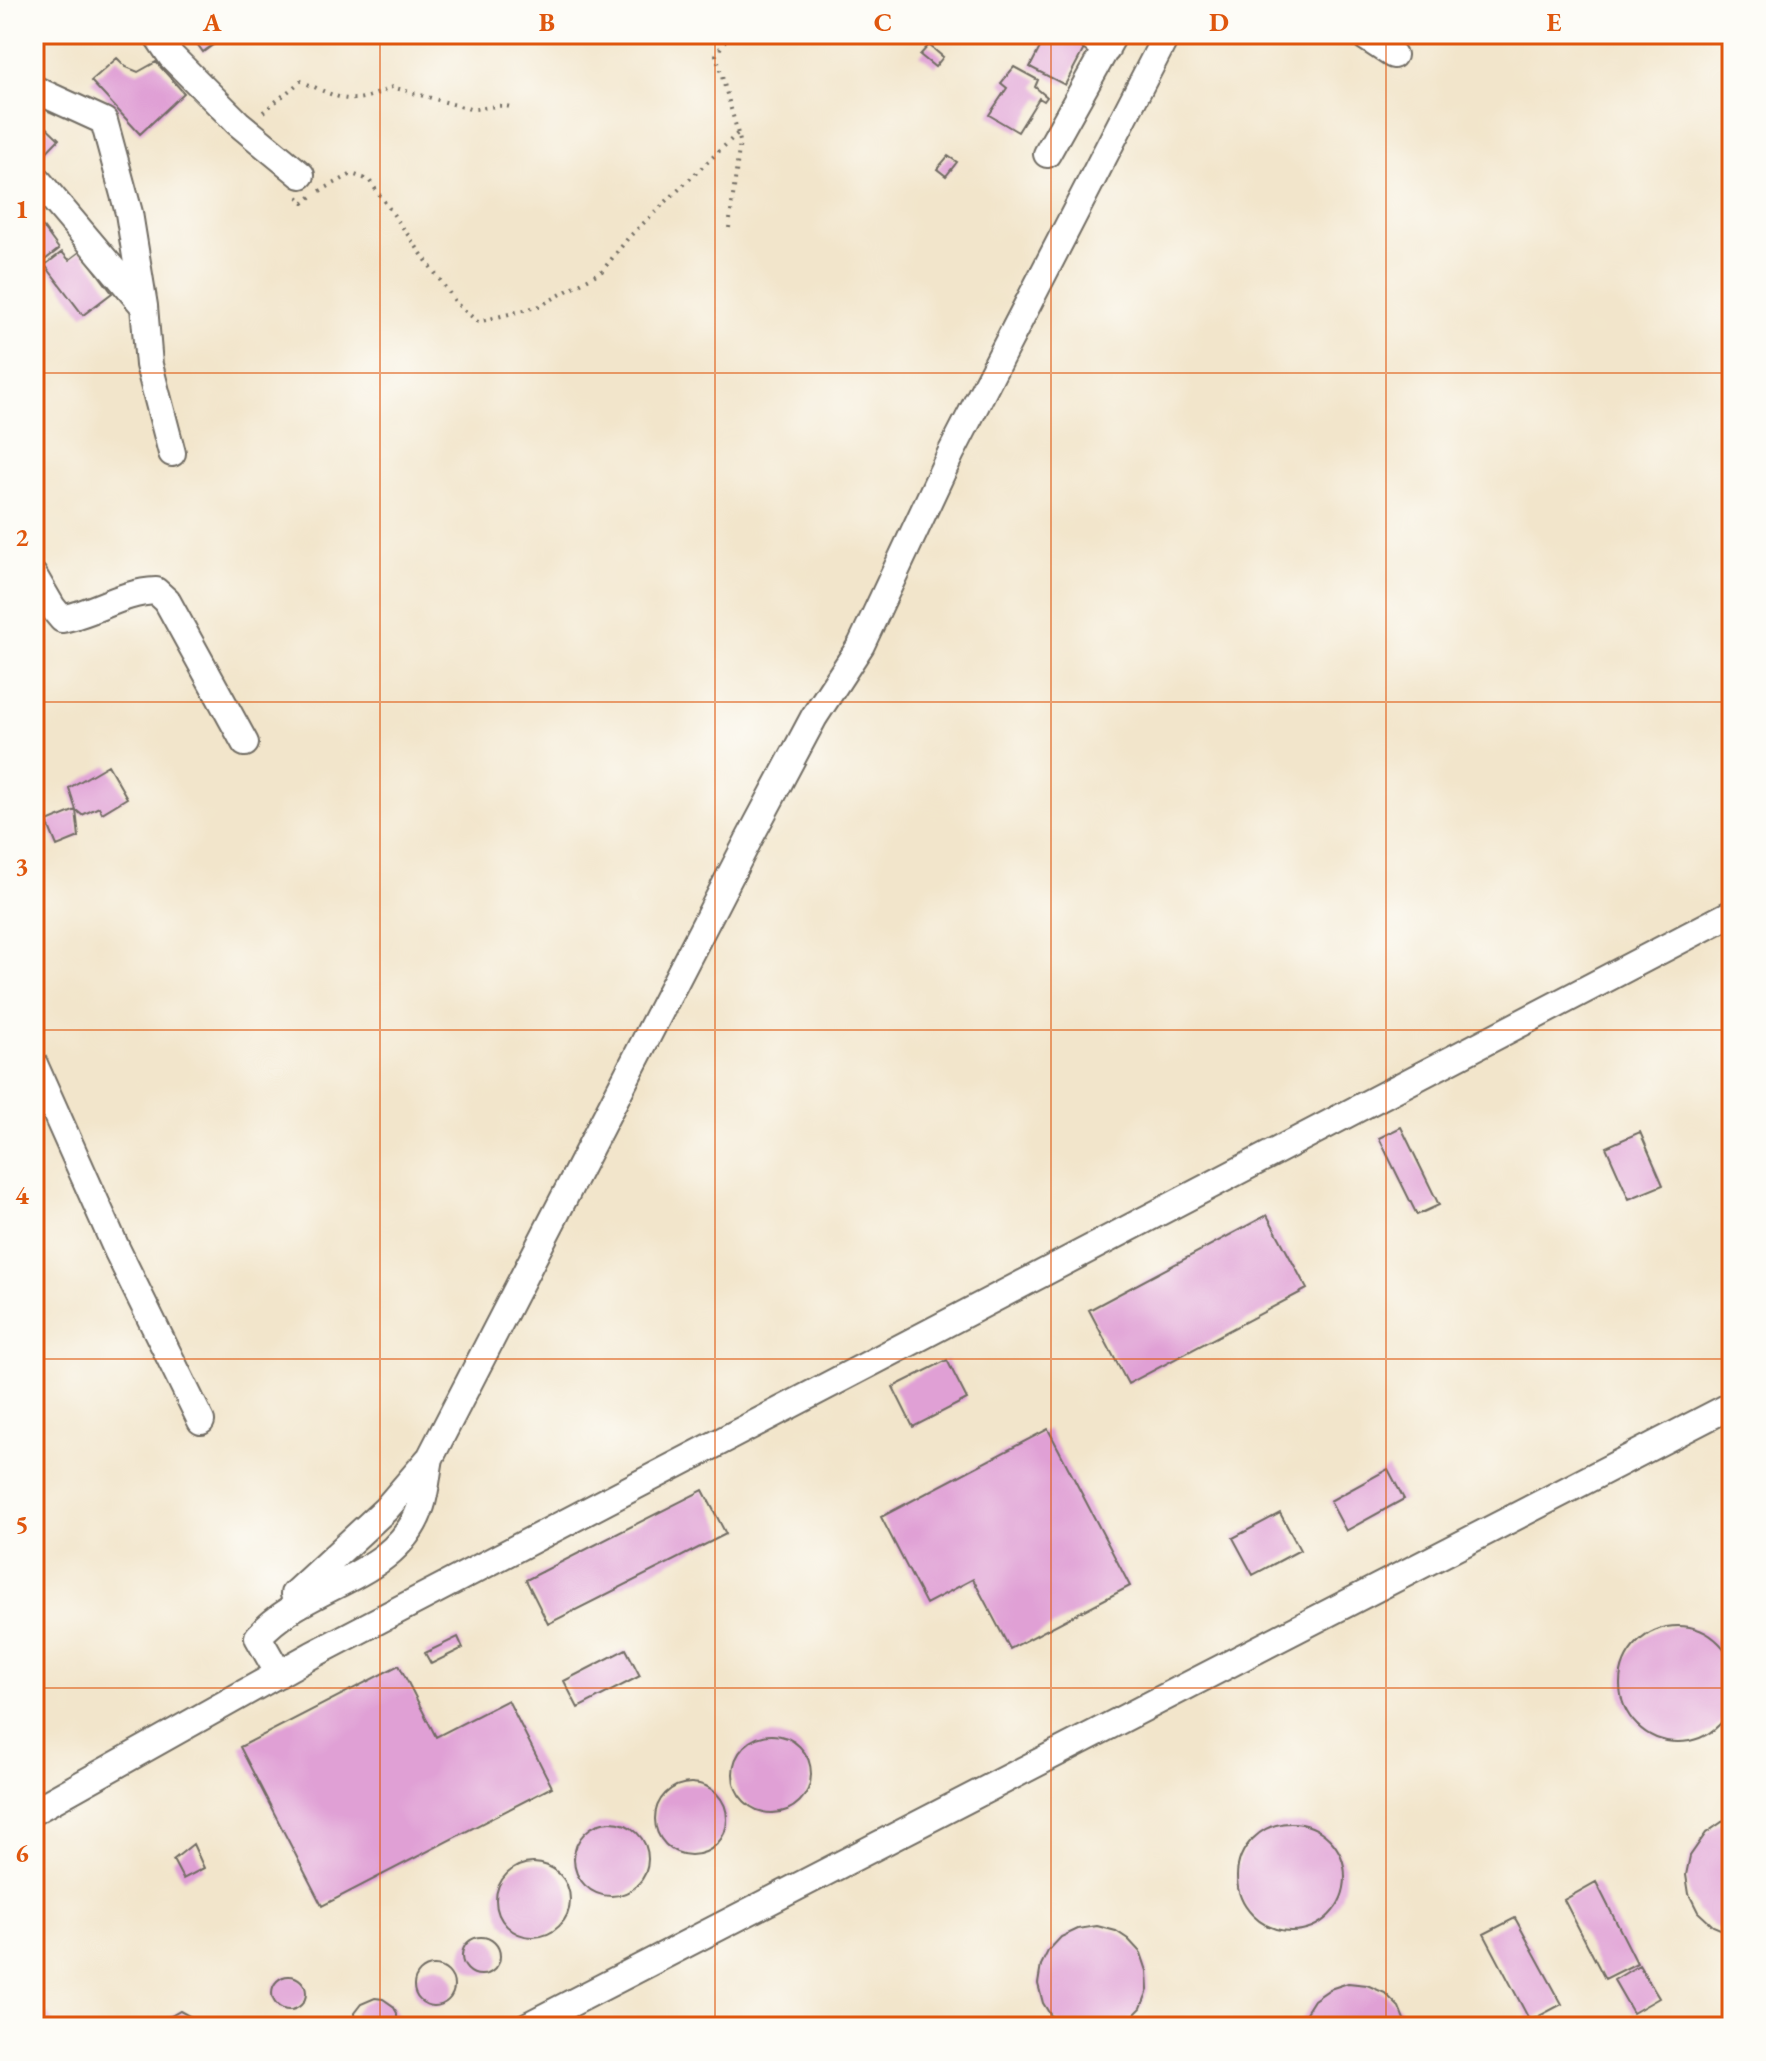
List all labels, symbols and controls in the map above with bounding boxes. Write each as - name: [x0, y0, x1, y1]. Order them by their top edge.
- text: A: [202, 5, 222, 39]
- text: B: [539, 5, 555, 39]
- text: C: [874, 5, 892, 39]
- text: D: [1209, 5, 1229, 39]
- text: E: [1547, 5, 1562, 39]
- text: 1: [15, 192, 29, 226]
- text: 2: [15, 520, 29, 554]
- text: 3: [15, 849, 29, 883]
- text: 4: [15, 1178, 29, 1212]
- text: 5: [15, 1507, 29, 1541]
- text: 6: [15, 1836, 29, 1870]

